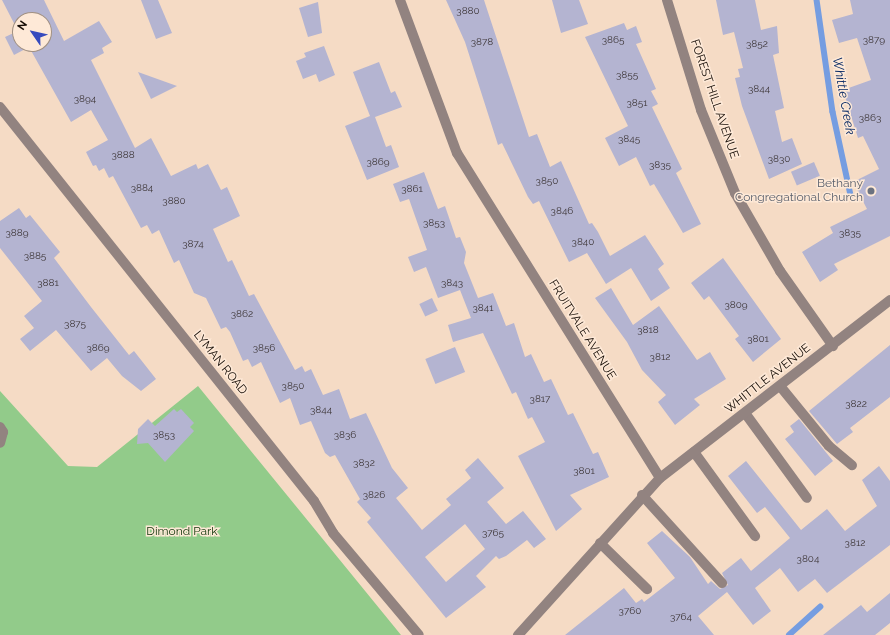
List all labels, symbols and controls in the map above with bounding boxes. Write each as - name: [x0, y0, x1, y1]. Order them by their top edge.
- house number: 3880: [456, 5, 480, 17]
- north arrow: [12, 12, 52, 52]
- text: N: [15, 18, 30, 33]
- house number: 3865: [602, 34, 624, 46]
- house number: 3879: [863, 34, 885, 46]
- house number: 3878: [471, 36, 493, 48]
- street label: FOREST HILL AVENUE: [687, 37, 741, 161]
- house number: 3852: [746, 38, 768, 50]
- water label: Whittle Creek: [828, 56, 858, 136]
- house number: 3855: [616, 69, 638, 81]
- house number: 3844: [748, 83, 770, 95]
- house number: 3894: [74, 93, 96, 105]
- house number: 3851: [627, 97, 647, 109]
- house number: 3863: [859, 112, 881, 124]
- house number: 3845: [618, 133, 640, 145]
- house number: 3888: [111, 149, 135, 161]
- house number: 3830: [768, 153, 790, 165]
- house number: 3869: [366, 156, 390, 168]
- house number: 3835: [649, 159, 671, 171]
- house number: 3850: [536, 175, 558, 187]
- place label: Bethany Congregational Church: [735, 177, 863, 205]
- house number: 3884: [131, 182, 153, 194]
- house number: 3861: [401, 183, 423, 195]
- marker: Bethany Congregational Church: [866, 186, 876, 196]
- house number: 3880: [162, 195, 186, 207]
- house number: 3846: [551, 205, 573, 217]
- house number: 3853: [423, 217, 445, 229]
- house number: 3889: [5, 227, 29, 239]
- house number: 3835: [839, 227, 861, 239]
- house number: 3840: [572, 236, 594, 248]
- house number: 3874: [182, 238, 204, 250]
- house number: 3885: [24, 250, 46, 262]
- house number: 3881: [37, 277, 59, 289]
- house number: 3843: [441, 277, 463, 289]
- street label: FRUITVALE AVENUE: [545, 277, 619, 383]
- house number: 3809: [724, 299, 748, 311]
- house number: 3841: [472, 302, 494, 314]
- house number: 3862: [231, 308, 253, 320]
- house number: 3875: [64, 318, 86, 330]
- house number: 3818: [637, 324, 659, 336]
- street label: LYMAN ROAD: [190, 328, 250, 398]
- house number: 3801: [747, 333, 769, 345]
- street label: WHITTLE AVENUE: [722, 341, 814, 417]
- house number: 3869: [86, 342, 110, 354]
- house number: 3856: [253, 342, 275, 354]
- house number: 3812: [650, 351, 670, 363]
- house number: 3850: [282, 380, 304, 392]
- house number: 3817: [530, 393, 550, 405]
- house number: 3822: [845, 398, 867, 410]
- house number: 3844: [310, 404, 332, 416]
- house number: 3853: [153, 429, 175, 441]
- house number: 3836: [334, 429, 356, 441]
- house number: 3832: [353, 457, 375, 469]
- house number: 3801: [573, 465, 595, 477]
- house number: 3826: [363, 489, 385, 501]
- park label: Dimond Park: [146, 525, 218, 539]
- house number: 3765: [482, 527, 504, 539]
- house number: 3812: [845, 537, 865, 549]
- house number: 3804: [797, 553, 819, 565]
- house number: 3760: [619, 605, 641, 617]
- house number: 3764: [670, 611, 692, 623]

